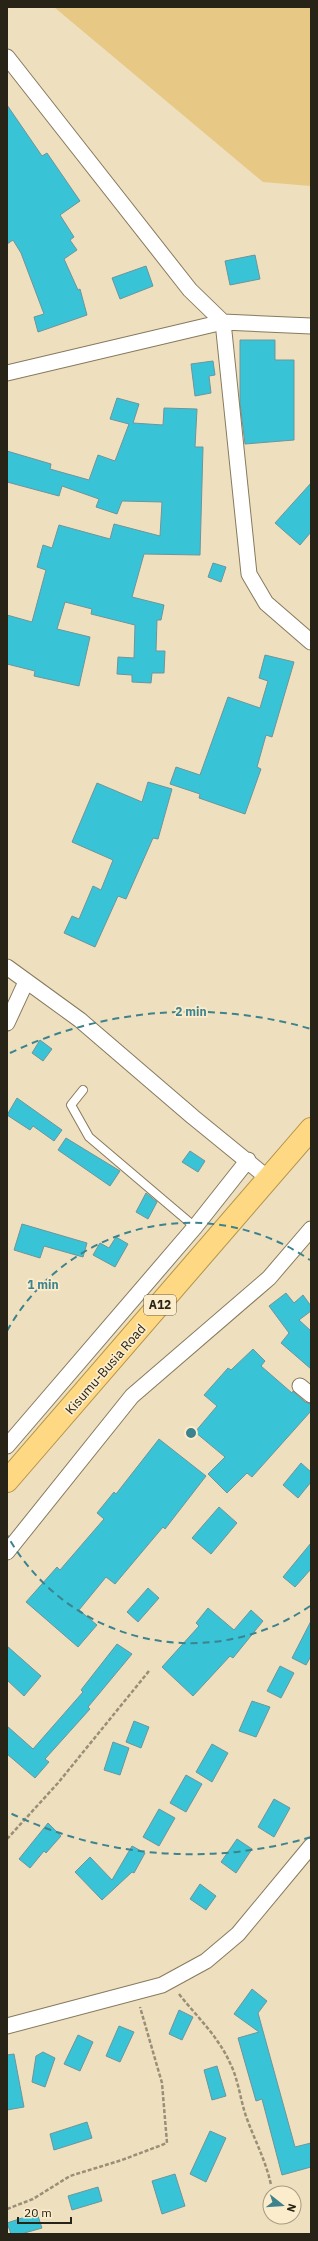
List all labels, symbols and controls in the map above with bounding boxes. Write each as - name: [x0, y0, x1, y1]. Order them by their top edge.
- text: 2 min: [175, 1004, 207, 1019]
- text: 1 min: [27, 1277, 59, 1292]
- road number: A12: [144, 1295, 176, 1315]
- street label: Kisumu-Busia Road: [61, 1321, 149, 1418]
- centre of rings: [184, 1426, 198, 1440]
- north arrow: [262, 2185, 302, 2225]
- scale bar: [18, 2199, 71, 2225]
- text: N: [284, 2202, 299, 2214]
- text: 20 m: [24, 2205, 52, 2220]

